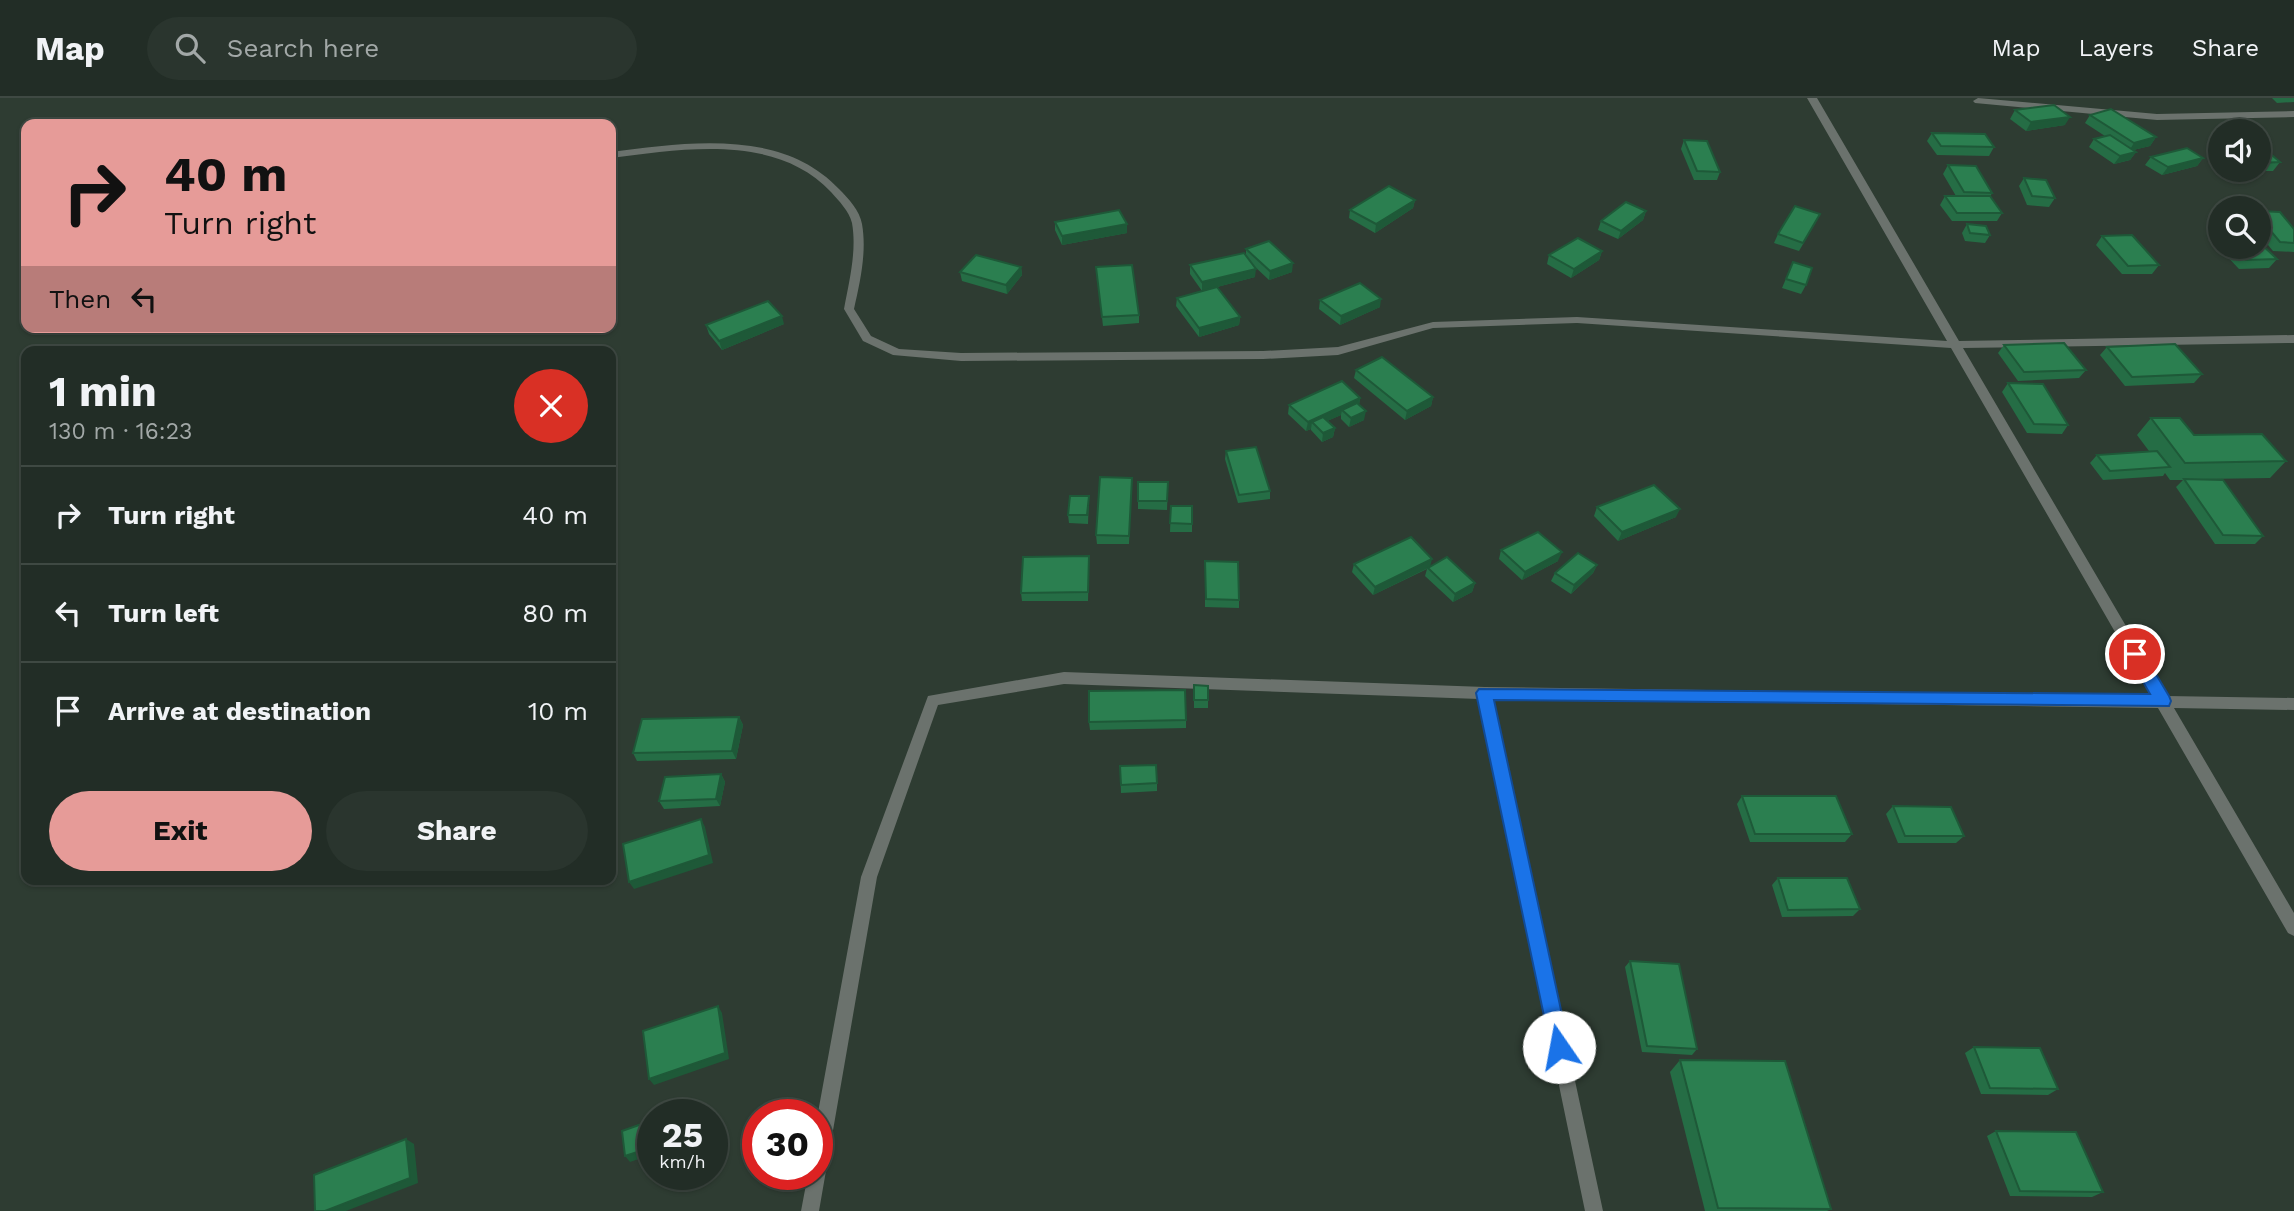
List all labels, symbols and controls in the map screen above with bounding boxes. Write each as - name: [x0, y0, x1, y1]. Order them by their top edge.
- search box: [147, 17, 637, 80]
- text: Map: [35, 29, 105, 68]
- icon: search: [171, 29, 209, 67]
- text: Search here: [227, 33, 379, 63]
- text: Map: [1992, 34, 2040, 62]
- text: Layers: [2078, 34, 2154, 62]
- text: Share: [2192, 34, 2259, 62]
- map controls: [2208, 119, 2271, 259]
- button: sound: [2208, 119, 2271, 182]
- text: 40 m: [164, 145, 287, 203]
- icon: right: [49, 147, 140, 238]
- button: search: [2208, 196, 2271, 259]
- text: Turn right: [164, 204, 316, 242]
- icon: left: [125, 280, 163, 318]
- text: Then: [49, 284, 111, 314]
- text: 1 min: [49, 367, 157, 416]
- button: close: [514, 369, 588, 443]
- text: 130 m · 16:23: [49, 418, 192, 445]
- icon: right: [49, 496, 87, 534]
- text: Turn right: [108, 500, 235, 530]
- text: 40 m: [522, 500, 588, 530]
- icon: left: [49, 594, 87, 632]
- text: Turn left: [108, 598, 219, 628]
- text: 80 m: [522, 598, 588, 628]
- pin: [2105, 624, 2165, 684]
- icon: arrive: [2116, 635, 2154, 673]
- icon: arrive: [49, 692, 87, 730]
- text: Arrive at destination: [108, 696, 371, 726]
- text: 10 m: [528, 696, 588, 726]
- button: Exit: [49, 791, 312, 871]
- button: Share: [326, 791, 588, 871]
- position arrow: [1522, 1010, 1596, 1084]
- speed limit sign: 30: [742, 1099, 833, 1190]
- text: 25: [662, 1114, 703, 1156]
- text: km/h: [659, 1151, 706, 1172]

